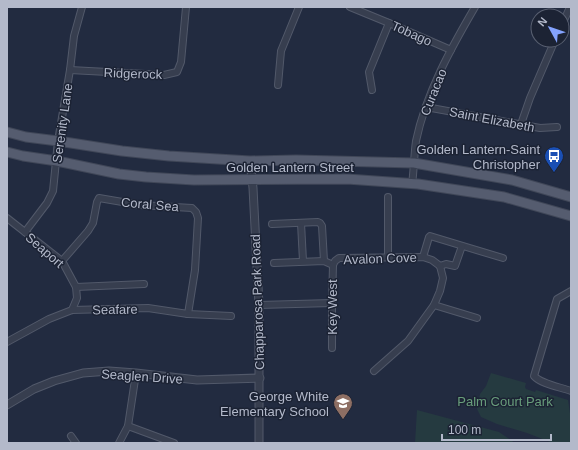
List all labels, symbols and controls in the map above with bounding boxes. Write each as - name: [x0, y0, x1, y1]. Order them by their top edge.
- north arrow: [530, 8, 570, 48]
- text: N: [535, 15, 550, 28]
- street label: Tobago: [389, 18, 434, 49]
- street label: Ridgerock: [103, 65, 163, 82]
- street label: Curacao: [417, 67, 450, 118]
- street label: Serenity Lane: [49, 82, 76, 164]
- street label: Saint Elizabeth: [448, 104, 536, 135]
- place label: Golden Lantern-Saint Christopher: [416, 142, 541, 172]
- bus stop icon: Golden Lantern-Saint Christopher: [543, 145, 565, 173]
- street label: Golden Lantern Street: [226, 160, 354, 175]
- street label: Coral Sea: [121, 195, 180, 215]
- street label: Seaport: [23, 230, 67, 271]
- street label: Chapparosa Park Road: [248, 234, 267, 370]
- street label: Avalon Cove: [343, 250, 417, 267]
- street label: Key West: [325, 279, 340, 335]
- street label: Seafare: [92, 302, 138, 317]
- street label: Seaglen Drive: [101, 366, 183, 387]
- place label: George White Elementary School: [220, 389, 329, 419]
- school or university icon: George White Elementary School: [332, 392, 354, 420]
- park label: Palm Court Park: [457, 394, 553, 409]
- scale bar: [442, 416, 551, 442]
- text: 100 m: [448, 423, 481, 437]

